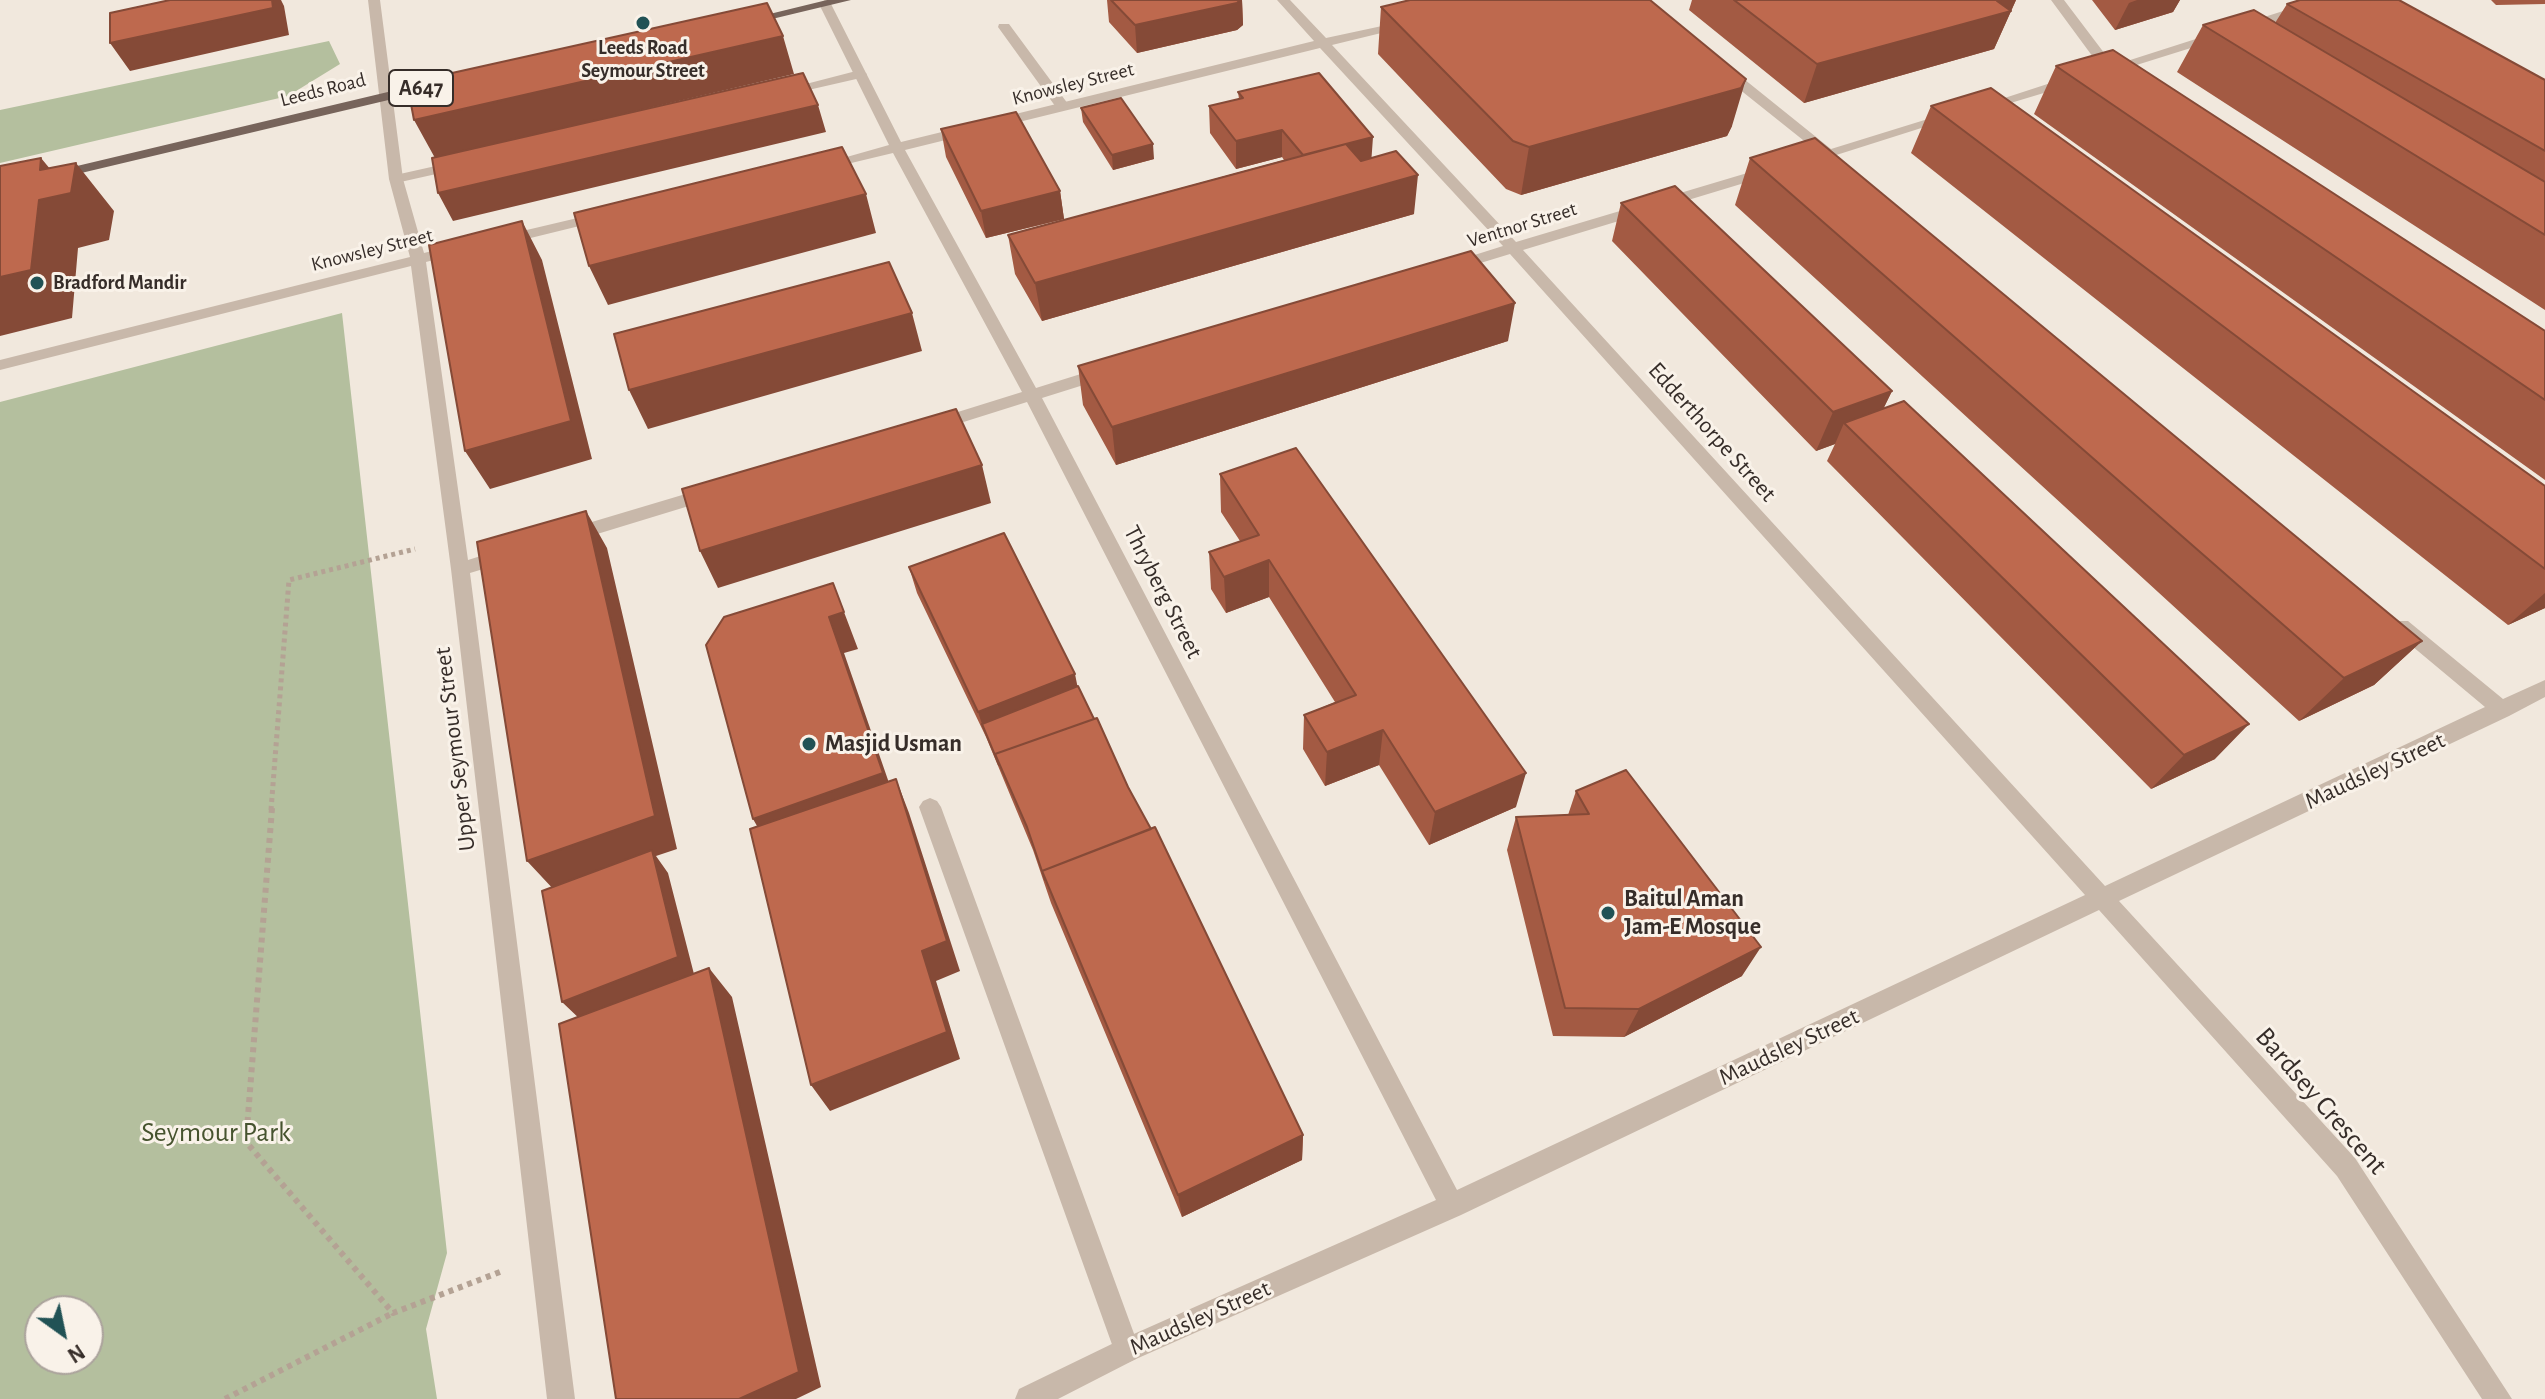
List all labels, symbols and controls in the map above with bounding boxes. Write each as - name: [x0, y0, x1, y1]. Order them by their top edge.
- marker: Leeds Road Seymour Street: [634, 14, 652, 32]
- place label: Leeds Road Seymour Street: [581, 36, 705, 83]
- street label: Knowsley Street: [1010, 57, 1136, 111]
- street label: Leeds Road: [278, 68, 368, 112]
- road number: A647: [389, 70, 453, 106]
- street label: Ventnor Street: [1464, 197, 1580, 253]
- street label: Knowsley Street: [309, 223, 435, 277]
- place label: Bradford Mandir: [53, 271, 187, 295]
- marker: Bradford Mandir: [28, 274, 46, 292]
- street label: Edderthorpe Street: [1642, 356, 1782, 508]
- street label: Thryberg Street: [1117, 521, 1209, 663]
- street label: Upper Seymour Street: [428, 645, 482, 853]
- street label: Maudsley Street: [2300, 726, 2450, 816]
- place label: Masjid Usman: [825, 730, 962, 758]
- marker: Masjid Usman: [800, 735, 818, 753]
- place label: Baitul Aman Jam-E Mosque: [1624, 885, 1761, 941]
- marker: Baitul Aman Jam-E Mosque: [1599, 904, 1617, 922]
- street label: Maudsley Street: [1714, 1002, 1864, 1092]
- street label: Bardsey Crescent: [2248, 1020, 2394, 1182]
- park label: Seymour Park: [141, 1116, 291, 1150]
- street label: Maudsley Street: [1125, 1274, 1275, 1362]
- north arrow: [24, 1295, 104, 1375]
- text: N: [64, 1340, 88, 1367]

